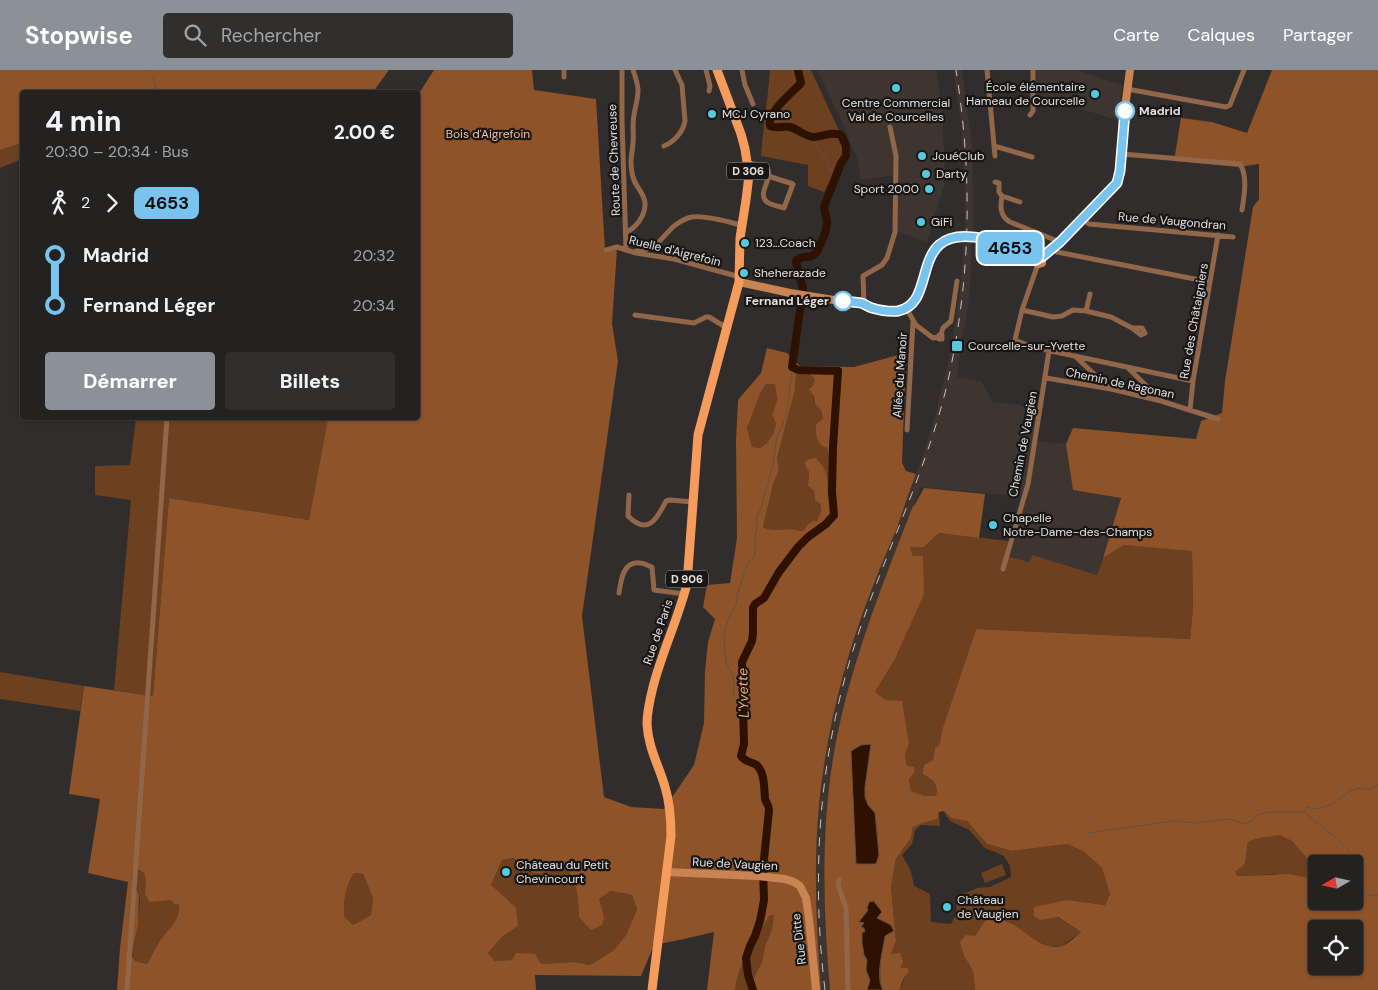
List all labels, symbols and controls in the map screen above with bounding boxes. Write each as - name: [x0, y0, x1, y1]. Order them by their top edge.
- search box: [163, 13, 513, 58]
- text: Stopwise: [25, 20, 133, 51]
- icon: search: [181, 21, 209, 49]
- text: Rechercher: [221, 23, 321, 48]
- text: Carte: [1113, 23, 1160, 47]
- text: Calques: [1188, 23, 1255, 47]
- text: Partager: [1283, 23, 1353, 47]
- place label: École élémentaire Hameau de Courcelle: [966, 79, 1085, 109]
- marker: Centre Commercial Val de Courcelles: [890, 82, 902, 94]
- marker: École élémentaire Hameau de Courcelle: [1089, 88, 1101, 100]
- place label: Centre Commercial Val de Courcelles: [842, 95, 950, 125]
- marker: Madrid: [1115, 101, 1135, 121]
- text: 4 min: [45, 103, 121, 140]
- place label: Madrid: [1139, 103, 1181, 119]
- street label: Route de Chevreuse: [604, 104, 624, 216]
- place label: MCJ Cyrano: [722, 106, 790, 122]
- marker: MCJ Cyrano: [706, 108, 718, 120]
- text: 2.00 €: [334, 120, 395, 145]
- park label: Bois d'Aigrefoin: [446, 126, 530, 142]
- text: 20:30 – 20:34 · Bus: [45, 141, 189, 162]
- place label: JouéClub: [932, 148, 985, 164]
- marker: JouéClub: [916, 150, 928, 162]
- road number: D 306: [727, 162, 769, 180]
- place label: Darty: [936, 166, 967, 182]
- marker: Darty: [920, 168, 932, 180]
- place label: Sport 2000: [854, 181, 919, 197]
- marker: Sport 2000: [923, 183, 935, 195]
- icon: walk: [45, 189, 73, 217]
- icon: forward: [98, 189, 126, 217]
- text: 4653: [144, 191, 189, 215]
- text: 2: [81, 192, 90, 213]
- street label: Rue de Vaugondran: [1117, 208, 1227, 234]
- place label: GiFi: [931, 214, 952, 230]
- marker: GiFi: [915, 216, 927, 228]
- street label: Ruelle d'Aigrefoin: [627, 232, 723, 270]
- line badge: 4653: [975, 232, 1045, 264]
- place label: 123...Coach: [755, 235, 816, 251]
- text: 4653: [988, 236, 1032, 260]
- marker: 123...Coach: [739, 237, 751, 249]
- text: Madrid: [83, 243, 149, 268]
- text: 20:32: [353, 245, 395, 266]
- street label: Rue des Châtaigniers: [1176, 262, 1212, 380]
- place label: Sheherazade: [754, 265, 826, 281]
- marker: Sheherazade: [738, 267, 750, 279]
- marker: Fernand Léger: [833, 291, 853, 311]
- text: Fernand Léger: [83, 293, 215, 318]
- place label: Fernand Léger: [745, 293, 829, 309]
- text: 20:34: [353, 295, 395, 316]
- street label: Allée du Manoir: [889, 331, 911, 418]
- place label: Courcelle-sur-Yvette: [968, 338, 1086, 354]
- marker: Courcelle-sur-Yvette: [950, 339, 964, 353]
- button: Démarrer: [45, 352, 215, 410]
- button: Billets: [225, 352, 395, 410]
- street label: Chemin de Ragonan: [1064, 364, 1176, 402]
- street label: Chemin de Vaugien: [1005, 390, 1041, 498]
- place label: Chapelle Notre-Dame-des-Champs: [1003, 510, 1152, 540]
- marker: Chapelle Notre-Dame-des-Champs: [987, 519, 999, 531]
- road number: D 906: [666, 570, 708, 588]
- street label: Rue de Paris: [639, 597, 677, 667]
- water label: L'Yvette: [733, 668, 753, 718]
- street label: Rue de Vaugien: [692, 854, 778, 874]
- north arrow: [1308, 855, 1362, 910]
- map controls: [1308, 855, 1363, 975]
- place label: Château du Petit Chevincourt: [516, 857, 609, 887]
- marker: Château du Petit Chevincourt: [500, 866, 512, 878]
- place label: Château de Vaugien: [957, 892, 1019, 922]
- marker: Château de Vaugien: [941, 901, 953, 913]
- street label: Rue Ditte: [788, 912, 810, 965]
- button: locate: [1308, 920, 1363, 975]

